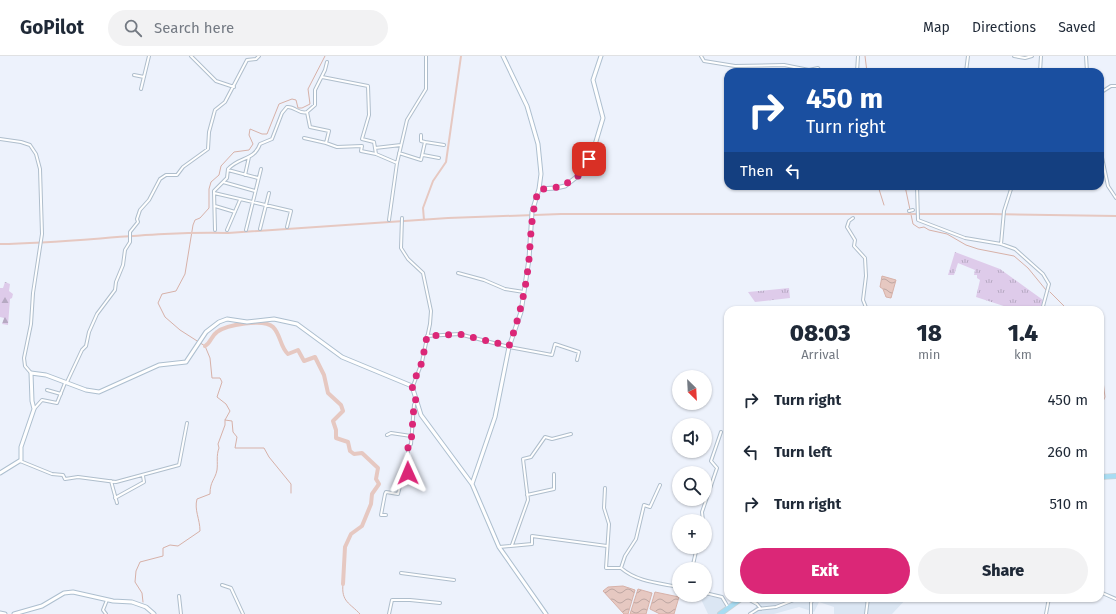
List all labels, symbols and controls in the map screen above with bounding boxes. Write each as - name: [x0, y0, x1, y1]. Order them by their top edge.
- search box: [108, 10, 388, 46]
- text: GoPilot: [20, 16, 84, 39]
- icon: search: [122, 17, 144, 39]
- text: Search here: [154, 19, 234, 37]
- text: Map: [923, 19, 950, 36]
- text: Directions: [972, 19, 1036, 36]
- text: Saved: [1058, 19, 1096, 36]
- text: 450 m: [806, 82, 883, 115]
- icon: right: [740, 84, 792, 136]
- text: Turn right: [806, 116, 886, 138]
- pin: [572, 142, 606, 176]
- icon: arrive: [578, 148, 600, 170]
- icon: left: [782, 160, 804, 182]
- text: Then: [740, 162, 774, 180]
- text: 08:03: [790, 319, 851, 347]
- text: 18: [916, 319, 942, 347]
- text: 1.4: [1008, 319, 1038, 347]
- text: Arrival: [801, 347, 839, 362]
- text: min: [918, 347, 940, 362]
- text: km: [1014, 347, 1032, 362]
- north arrow: [672, 370, 712, 410]
- map controls: [672, 370, 712, 602]
- icon: right: [740, 389, 762, 411]
- text: Turn right: [774, 391, 841, 409]
- text: 450 m: [1047, 391, 1088, 409]
- button: sound: [672, 418, 712, 458]
- icon: left: [740, 441, 762, 463]
- text: Turn left: [774, 443, 832, 461]
- text: 260 m: [1047, 443, 1088, 461]
- position arrow: [387, 452, 429, 494]
- button: search: [672, 466, 712, 506]
- icon: right: [740, 493, 762, 515]
- text: Turn right: [774, 495, 841, 513]
- text: 510 m: [1050, 495, 1088, 513]
- button: +: [672, 514, 712, 554]
- button: Exit: [740, 548, 910, 594]
- button: Share: [918, 548, 1088, 594]
- button: −: [672, 562, 712, 602]

